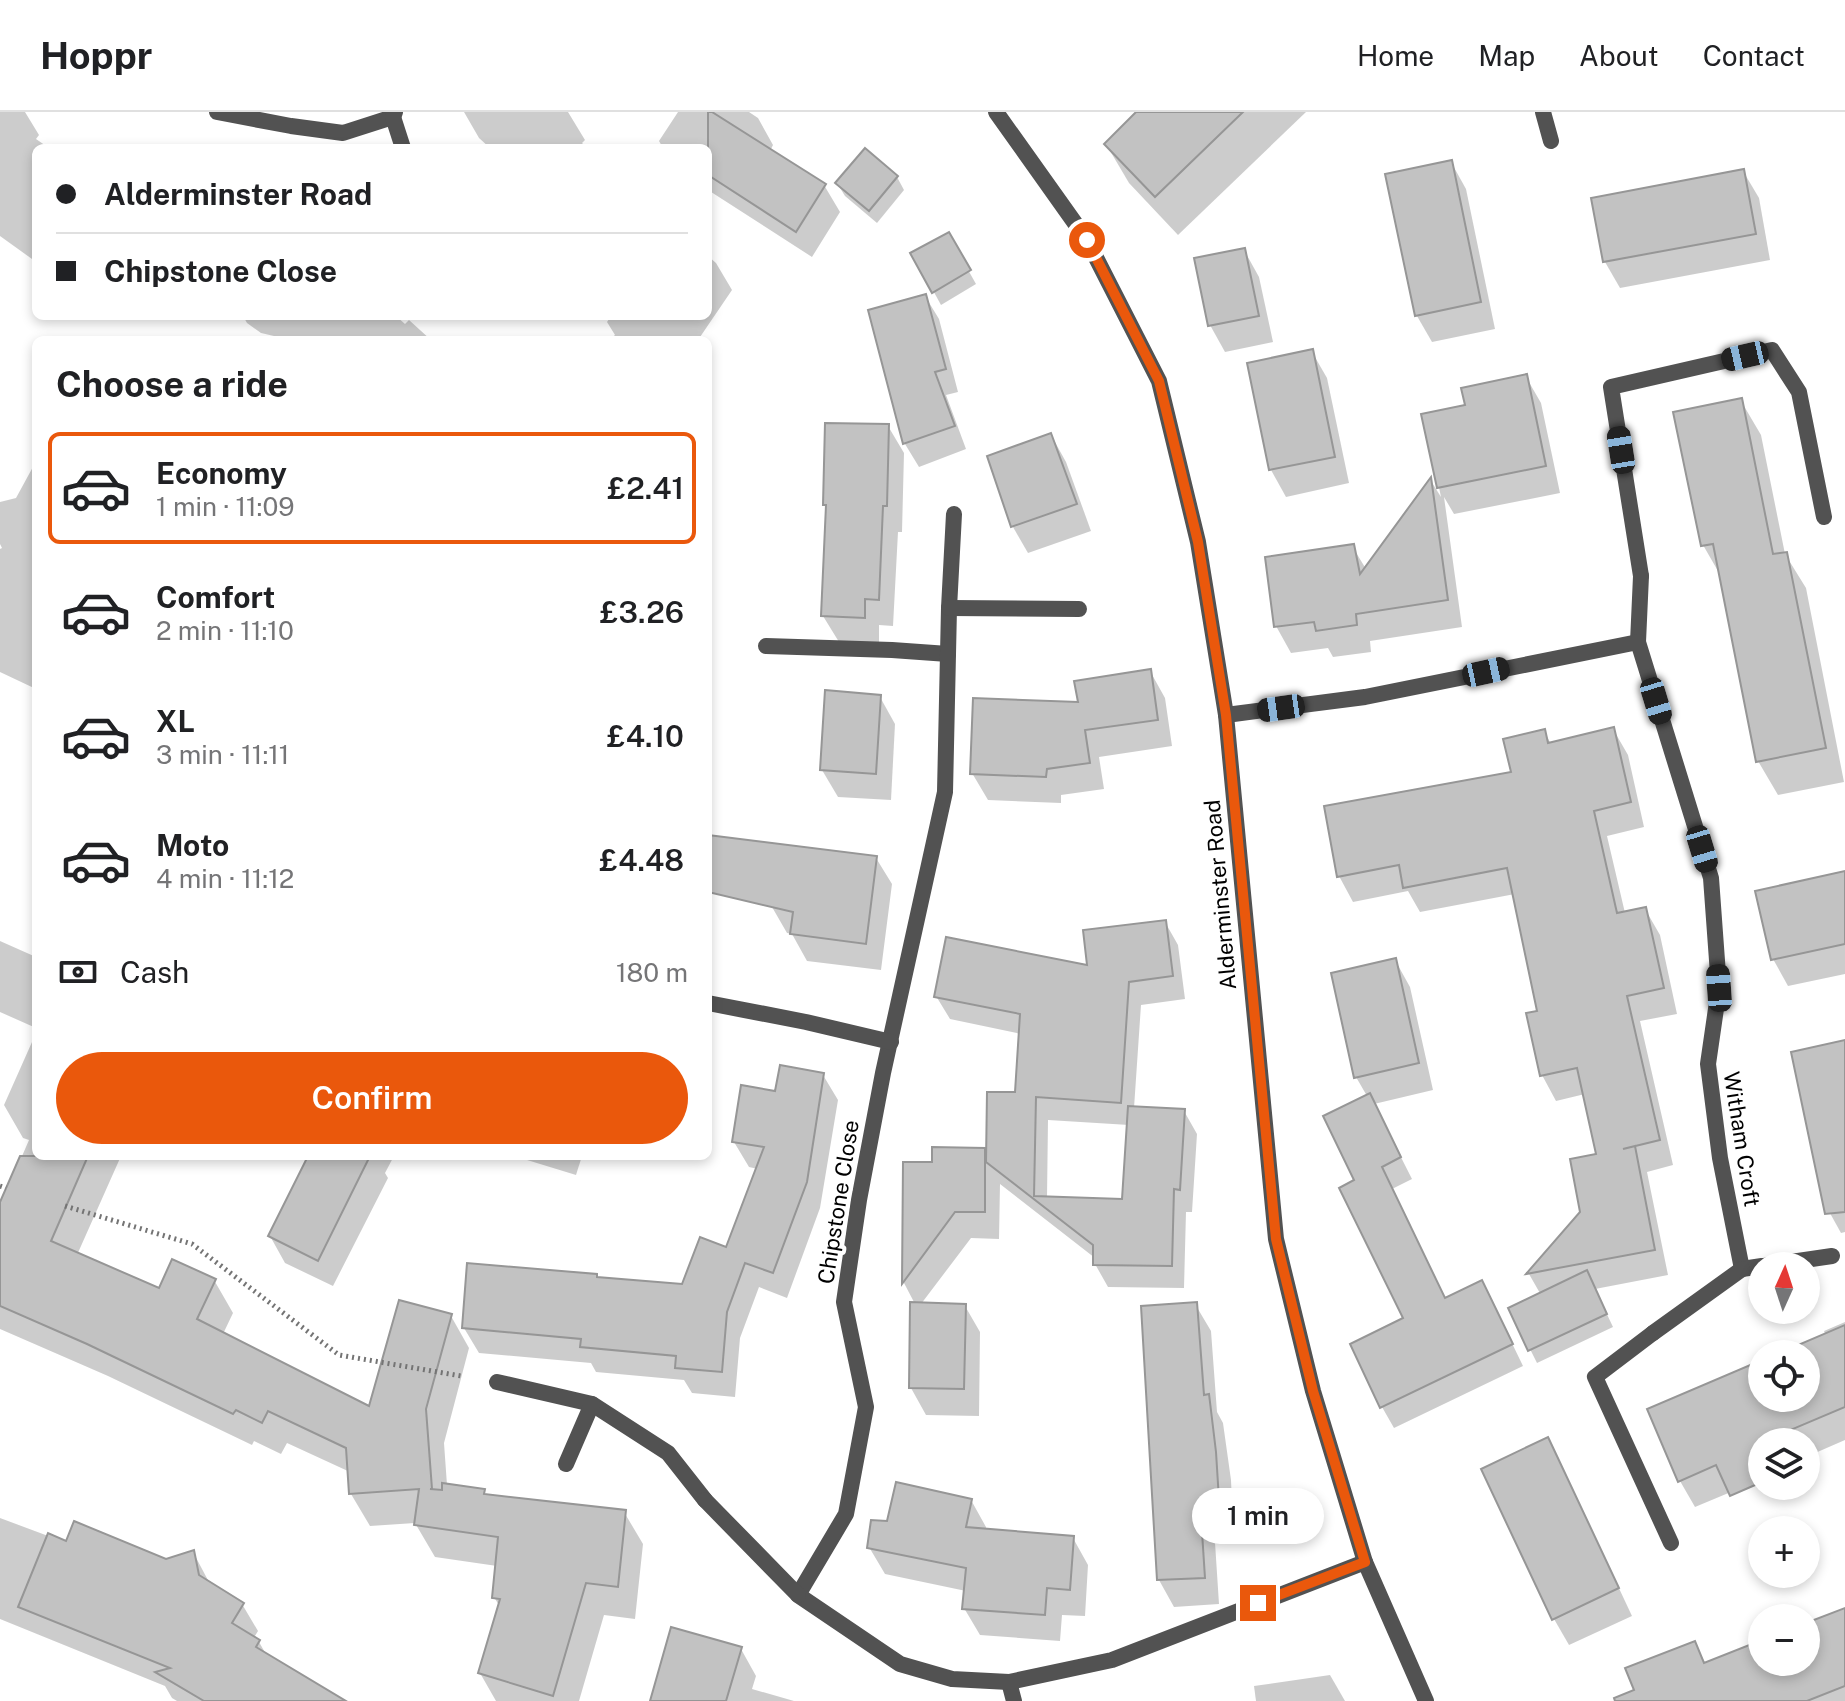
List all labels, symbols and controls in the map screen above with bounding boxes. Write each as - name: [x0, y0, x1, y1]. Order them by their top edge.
- text: Hoppr: [40, 33, 152, 78]
- text: Home: [1357, 39, 1434, 72]
- text: Map: [1478, 39, 1535, 72]
- text: About: [1579, 39, 1659, 72]
- text: Contact: [1703, 39, 1805, 72]
- text: Alderminster Road: [104, 176, 372, 212]
- route start: [1069, 222, 1105, 258]
- text: Chipstone Close: [104, 253, 337, 289]
- car: [1719, 339, 1771, 373]
- text: Choose a ride: [56, 363, 288, 405]
- car: [1605, 424, 1637, 476]
- icon: car: [60, 452, 132, 524]
- text: Economy: [156, 455, 287, 491]
- text: £2.41: [607, 470, 684, 506]
- text: 1 min · 11:09: [156, 491, 294, 522]
- icon: car: [60, 576, 132, 648]
- text: Comfort: [156, 579, 275, 615]
- text: £3.26: [600, 594, 684, 630]
- text: 2 min · 11:10: [156, 615, 294, 646]
- car: [1460, 655, 1512, 689]
- car: [1638, 675, 1674, 727]
- car: [1256, 693, 1306, 723]
- icon: car: [60, 700, 132, 772]
- text: XL: [156, 703, 195, 739]
- text: £4.10: [607, 718, 684, 754]
- text: 3 min · 11:11: [156, 739, 289, 770]
- street label: Alderminster Road: [1199, 799, 1241, 991]
- car: [1684, 823, 1720, 875]
- icon: car: [60, 824, 132, 896]
- text: Moto: [156, 827, 229, 863]
- text: £4.48: [599, 842, 684, 878]
- text: 4 min · 11:12: [156, 863, 294, 894]
- icon: cash: [56, 950, 100, 994]
- text: Cash: [120, 954, 189, 990]
- text: 180 m: [616, 957, 688, 988]
- car: [1705, 963, 1733, 1013]
- button: Confirm: [56, 1052, 688, 1144]
- street label: Witham Croft: [1718, 1070, 1766, 1208]
- street label: Chipstone Close: [812, 1118, 864, 1286]
- north arrow: [1748, 1252, 1820, 1324]
- map controls: [1748, 1252, 1820, 1676]
- button: locate: [1748, 1340, 1820, 1412]
- button: layers: [1748, 1428, 1820, 1500]
- callout: 1 min: [1192, 1487, 1324, 1543]
- text: 1 min: [1227, 1500, 1289, 1531]
- button: +: [1748, 1516, 1820, 1588]
- route end: [1240, 1585, 1276, 1621]
- button: −: [1748, 1604, 1820, 1676]

